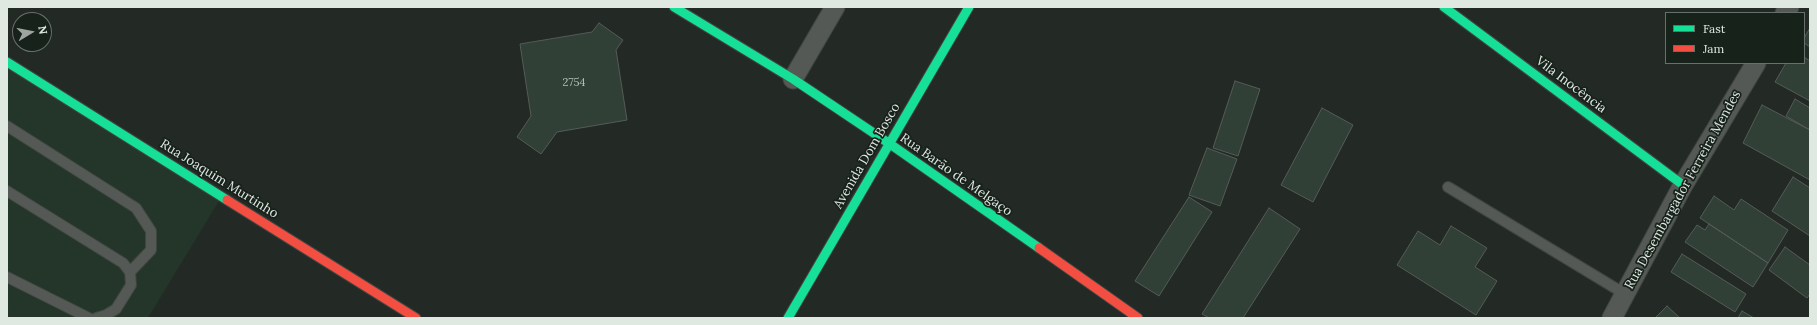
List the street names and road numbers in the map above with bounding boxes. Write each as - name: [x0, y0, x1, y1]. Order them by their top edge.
- street label: Vila Inocência: [1533, 53, 1609, 117]
- street label: Rua Desembargador Ferreira Mendes: [1622, 88, 1744, 292]
- street label: Avenida Dom Bosco: [830, 100, 904, 212]
- street label: Rua Barão de Melgaço: [897, 130, 1015, 220]
- street label: Rua Joaquim Murtinho: [157, 136, 281, 222]

